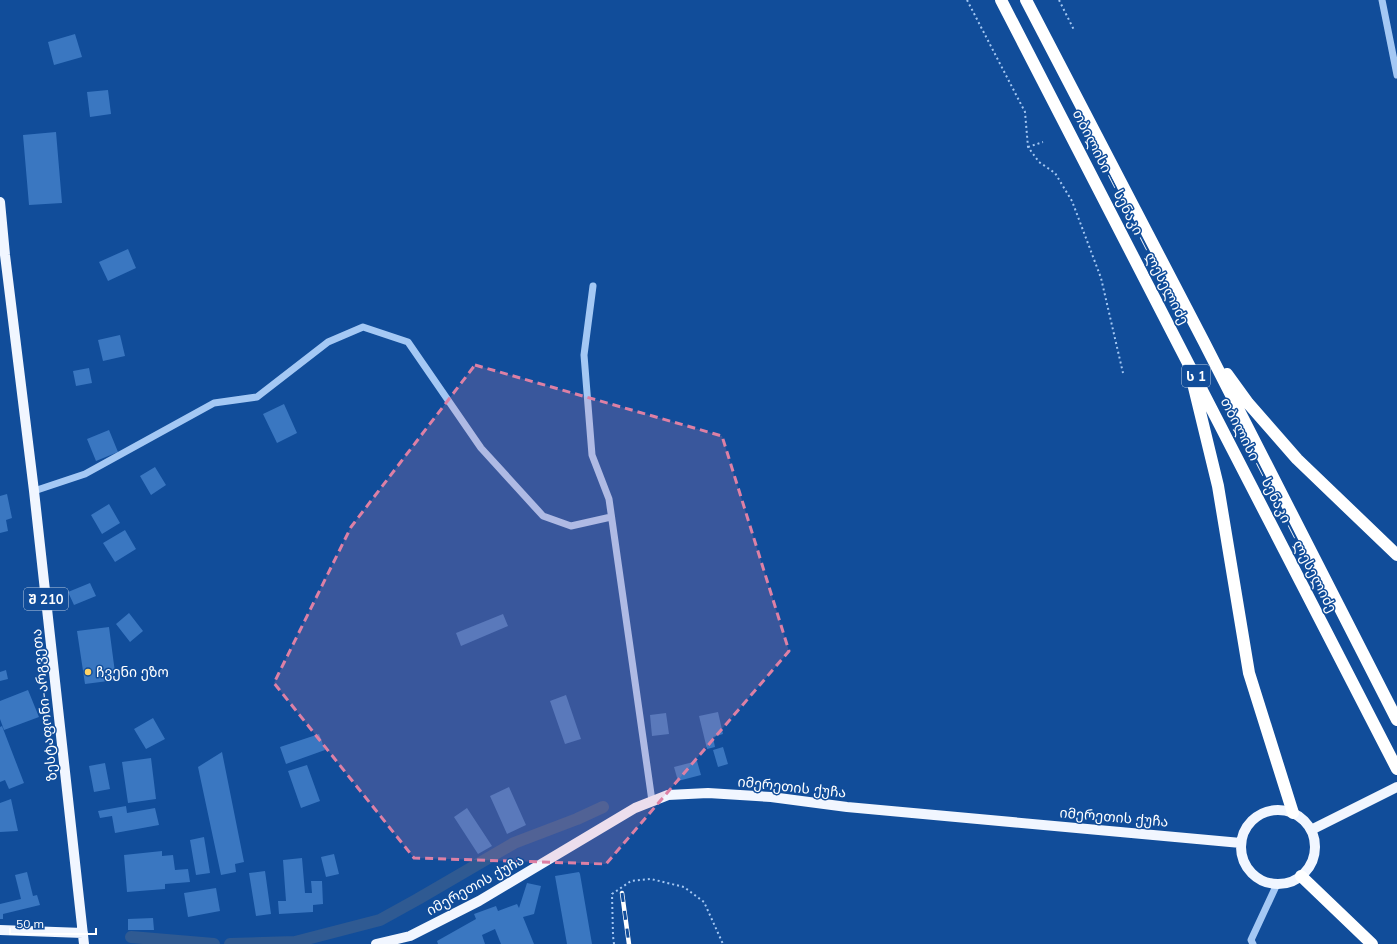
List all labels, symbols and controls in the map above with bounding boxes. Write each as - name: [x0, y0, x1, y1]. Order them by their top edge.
- street label: თბილისი — სენაკი — ლესელიძე: [1069, 106, 1193, 328]
- road number: ს 1: [1182, 365, 1210, 387]
- street label: თბილისი — სენაკი — ლესელიძე: [1217, 394, 1341, 616]
- road number: შ 210: [24, 588, 68, 610]
- street label: ზესტაფონი-არგვეთა: [27, 628, 61, 782]
- place label: ჩვენი ეზო: [96, 663, 169, 681]
- marker: ჩვენი ეზო: [83, 667, 93, 677]
- street label: იმერეთის ქუჩა: [737, 772, 847, 802]
- street label: იმერეთის ქუჩა: [1059, 803, 1169, 831]
- street label: იმერეთის ქუჩა: [423, 851, 527, 919]
- scale bar: [10, 910, 96, 936]
- text: 50 m: [16, 916, 44, 931]

